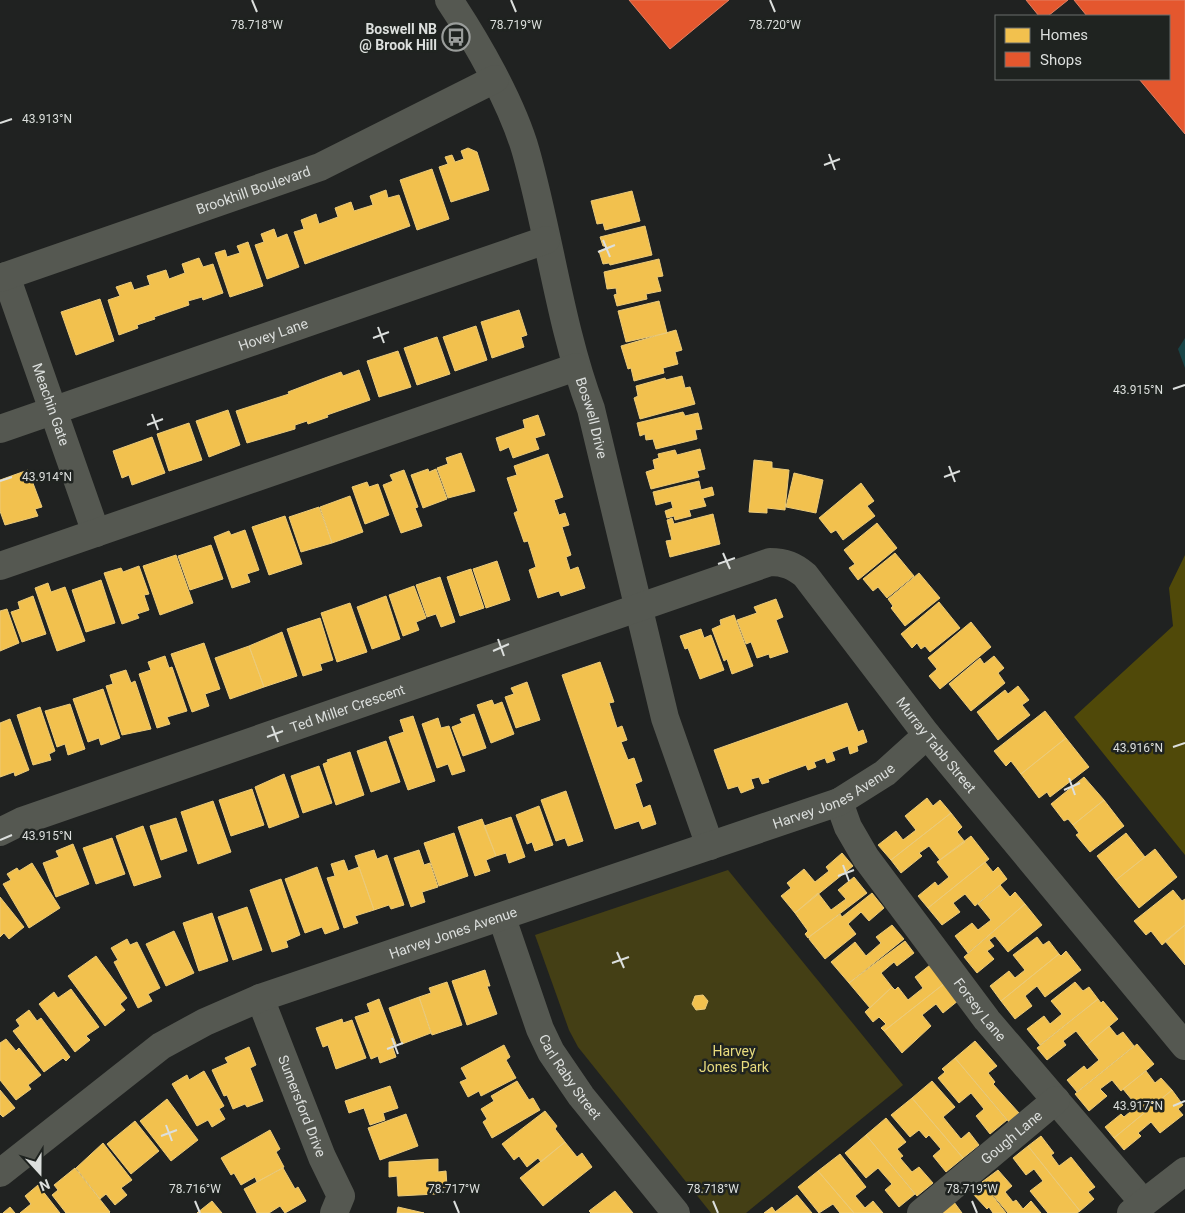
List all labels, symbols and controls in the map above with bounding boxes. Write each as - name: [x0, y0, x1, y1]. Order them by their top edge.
- legend: [995, 15, 1170, 80]
- text: 78.718°W: [231, 18, 283, 32]
- text: 78.719°W: [490, 18, 542, 32]
- text: 78.720°W: [749, 18, 801, 32]
- place label: Boswell NB @ Brook Hill: [359, 21, 437, 53]
- bus stop icon: Boswell NB @ Brook Hill: [441, 22, 471, 52]
- text: Homes: [1040, 26, 1088, 44]
- text: Shops: [1040, 51, 1082, 69]
- text: 43.913°N: [22, 112, 72, 126]
- street label: Brookhill Boulevard: [194, 163, 312, 217]
- street label: Hovey Lane: [236, 315, 310, 354]
- street label: Meachin Gate: [29, 361, 73, 448]
- street label: Boswell Drive: [573, 375, 611, 460]
- text: 43.915°N: [1113, 383, 1163, 397]
- text: 43.914°N: [22, 470, 72, 484]
- street label: Ted Miller Crescent: [288, 681, 407, 736]
- street label: Murray Tabb Street: [893, 694, 980, 796]
- text: 43.916°N: [1113, 741, 1163, 755]
- street label: Harvey Jones Avenue: [771, 760, 898, 832]
- text: 43.915°N: [22, 829, 72, 843]
- street label: Harvey Jones Avenue: [387, 904, 519, 962]
- street label: Forsey Lane: [950, 975, 1009, 1044]
- street label: Carl Raby Street: [536, 1032, 605, 1123]
- park label: Harvey Jones Park: [699, 1043, 770, 1075]
- street label: Sumersford Drive: [275, 1053, 329, 1159]
- text: 43.917°N: [1113, 1099, 1163, 1113]
- street label: Gough Lane: [978, 1107, 1045, 1167]
- north arrow: [15, 1148, 65, 1198]
- text: N: [37, 1176, 52, 1194]
- text: 78.716°W: [169, 1182, 221, 1196]
- text: 78.717°W: [428, 1182, 480, 1196]
- text: 78.718°W: [687, 1182, 739, 1196]
- text: 78.719°W: [946, 1182, 998, 1196]

